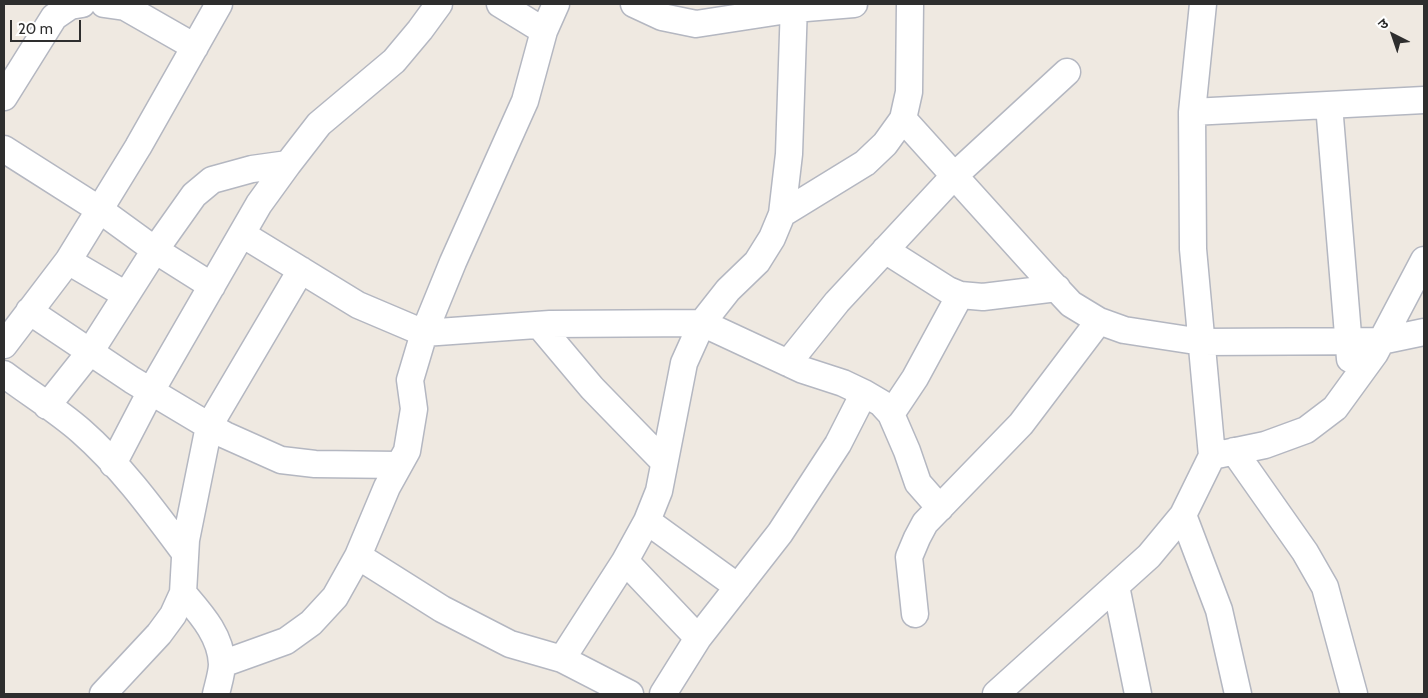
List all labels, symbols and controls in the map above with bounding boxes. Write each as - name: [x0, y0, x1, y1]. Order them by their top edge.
- scale bar: [12, 10, 84, 42]
- north arrow: [1368, 10, 1418, 60]
- text: उ: [1374, 14, 1392, 33]
- text: 20 m: [18, 20, 53, 38]

